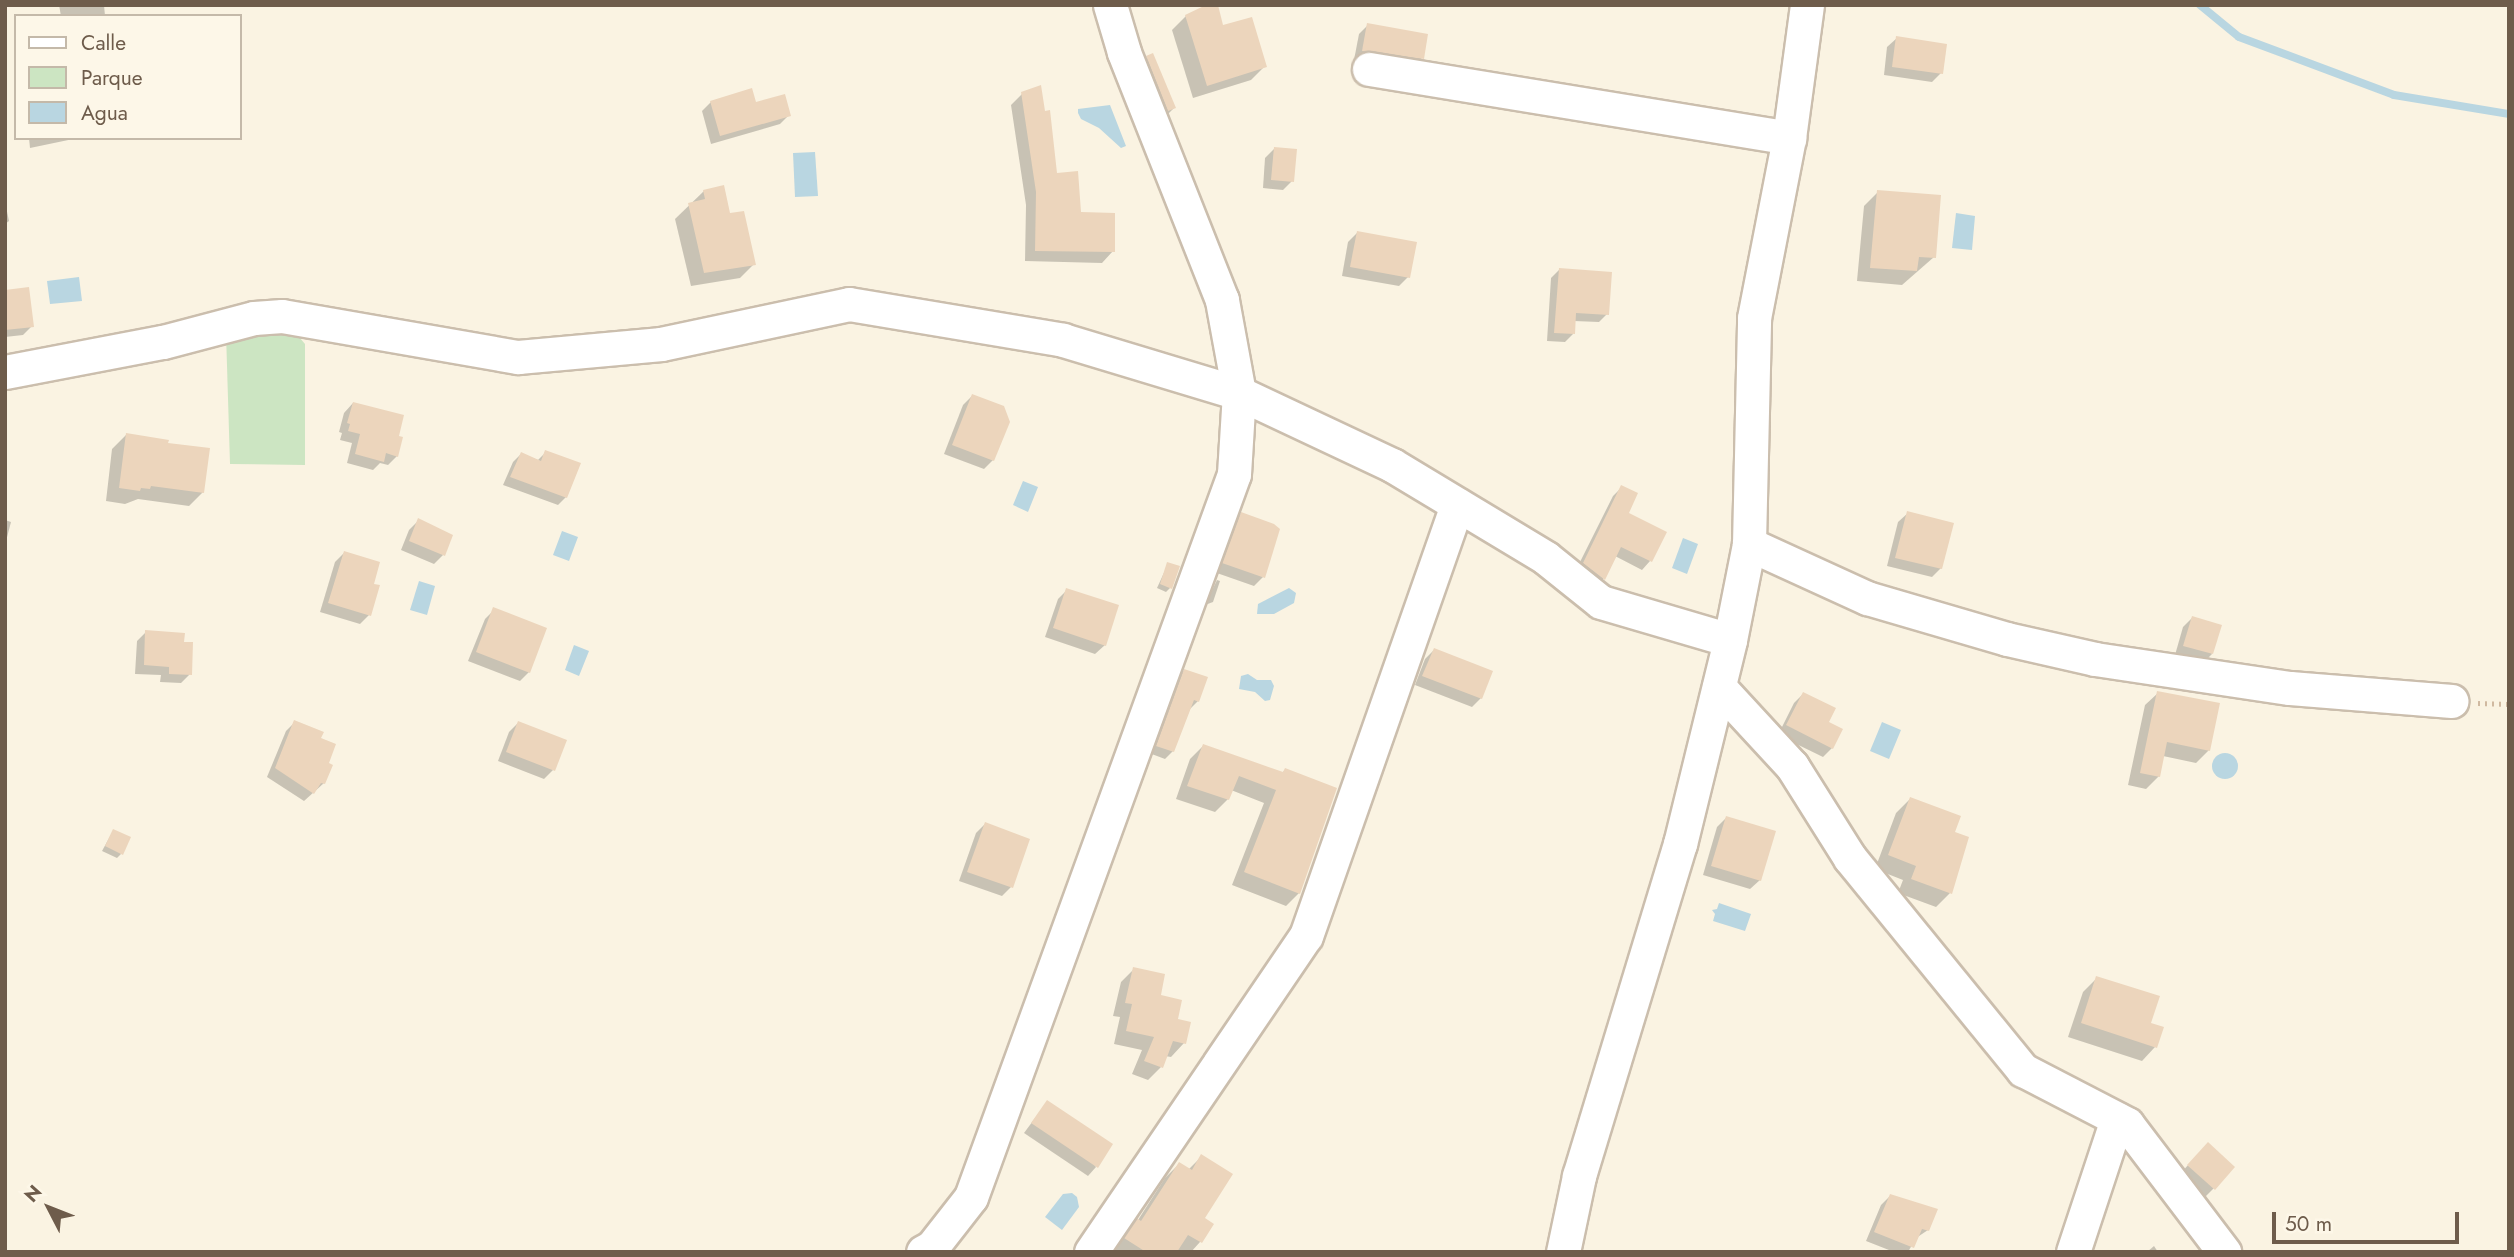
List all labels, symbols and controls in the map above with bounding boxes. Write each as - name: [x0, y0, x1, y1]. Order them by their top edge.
- legend: [14, 14, 242, 140]
- text: Calle: [81, 28, 126, 58]
- text: Parque: [81, 63, 143, 93]
- text: Agua: [81, 98, 128, 128]
- north arrow: [14, 1173, 84, 1243]
- text: N: [18, 1179, 48, 1208]
- scale bar: [2276, 1198, 2463, 1242]
- text: 50 m: [2285, 1209, 2332, 1239]

